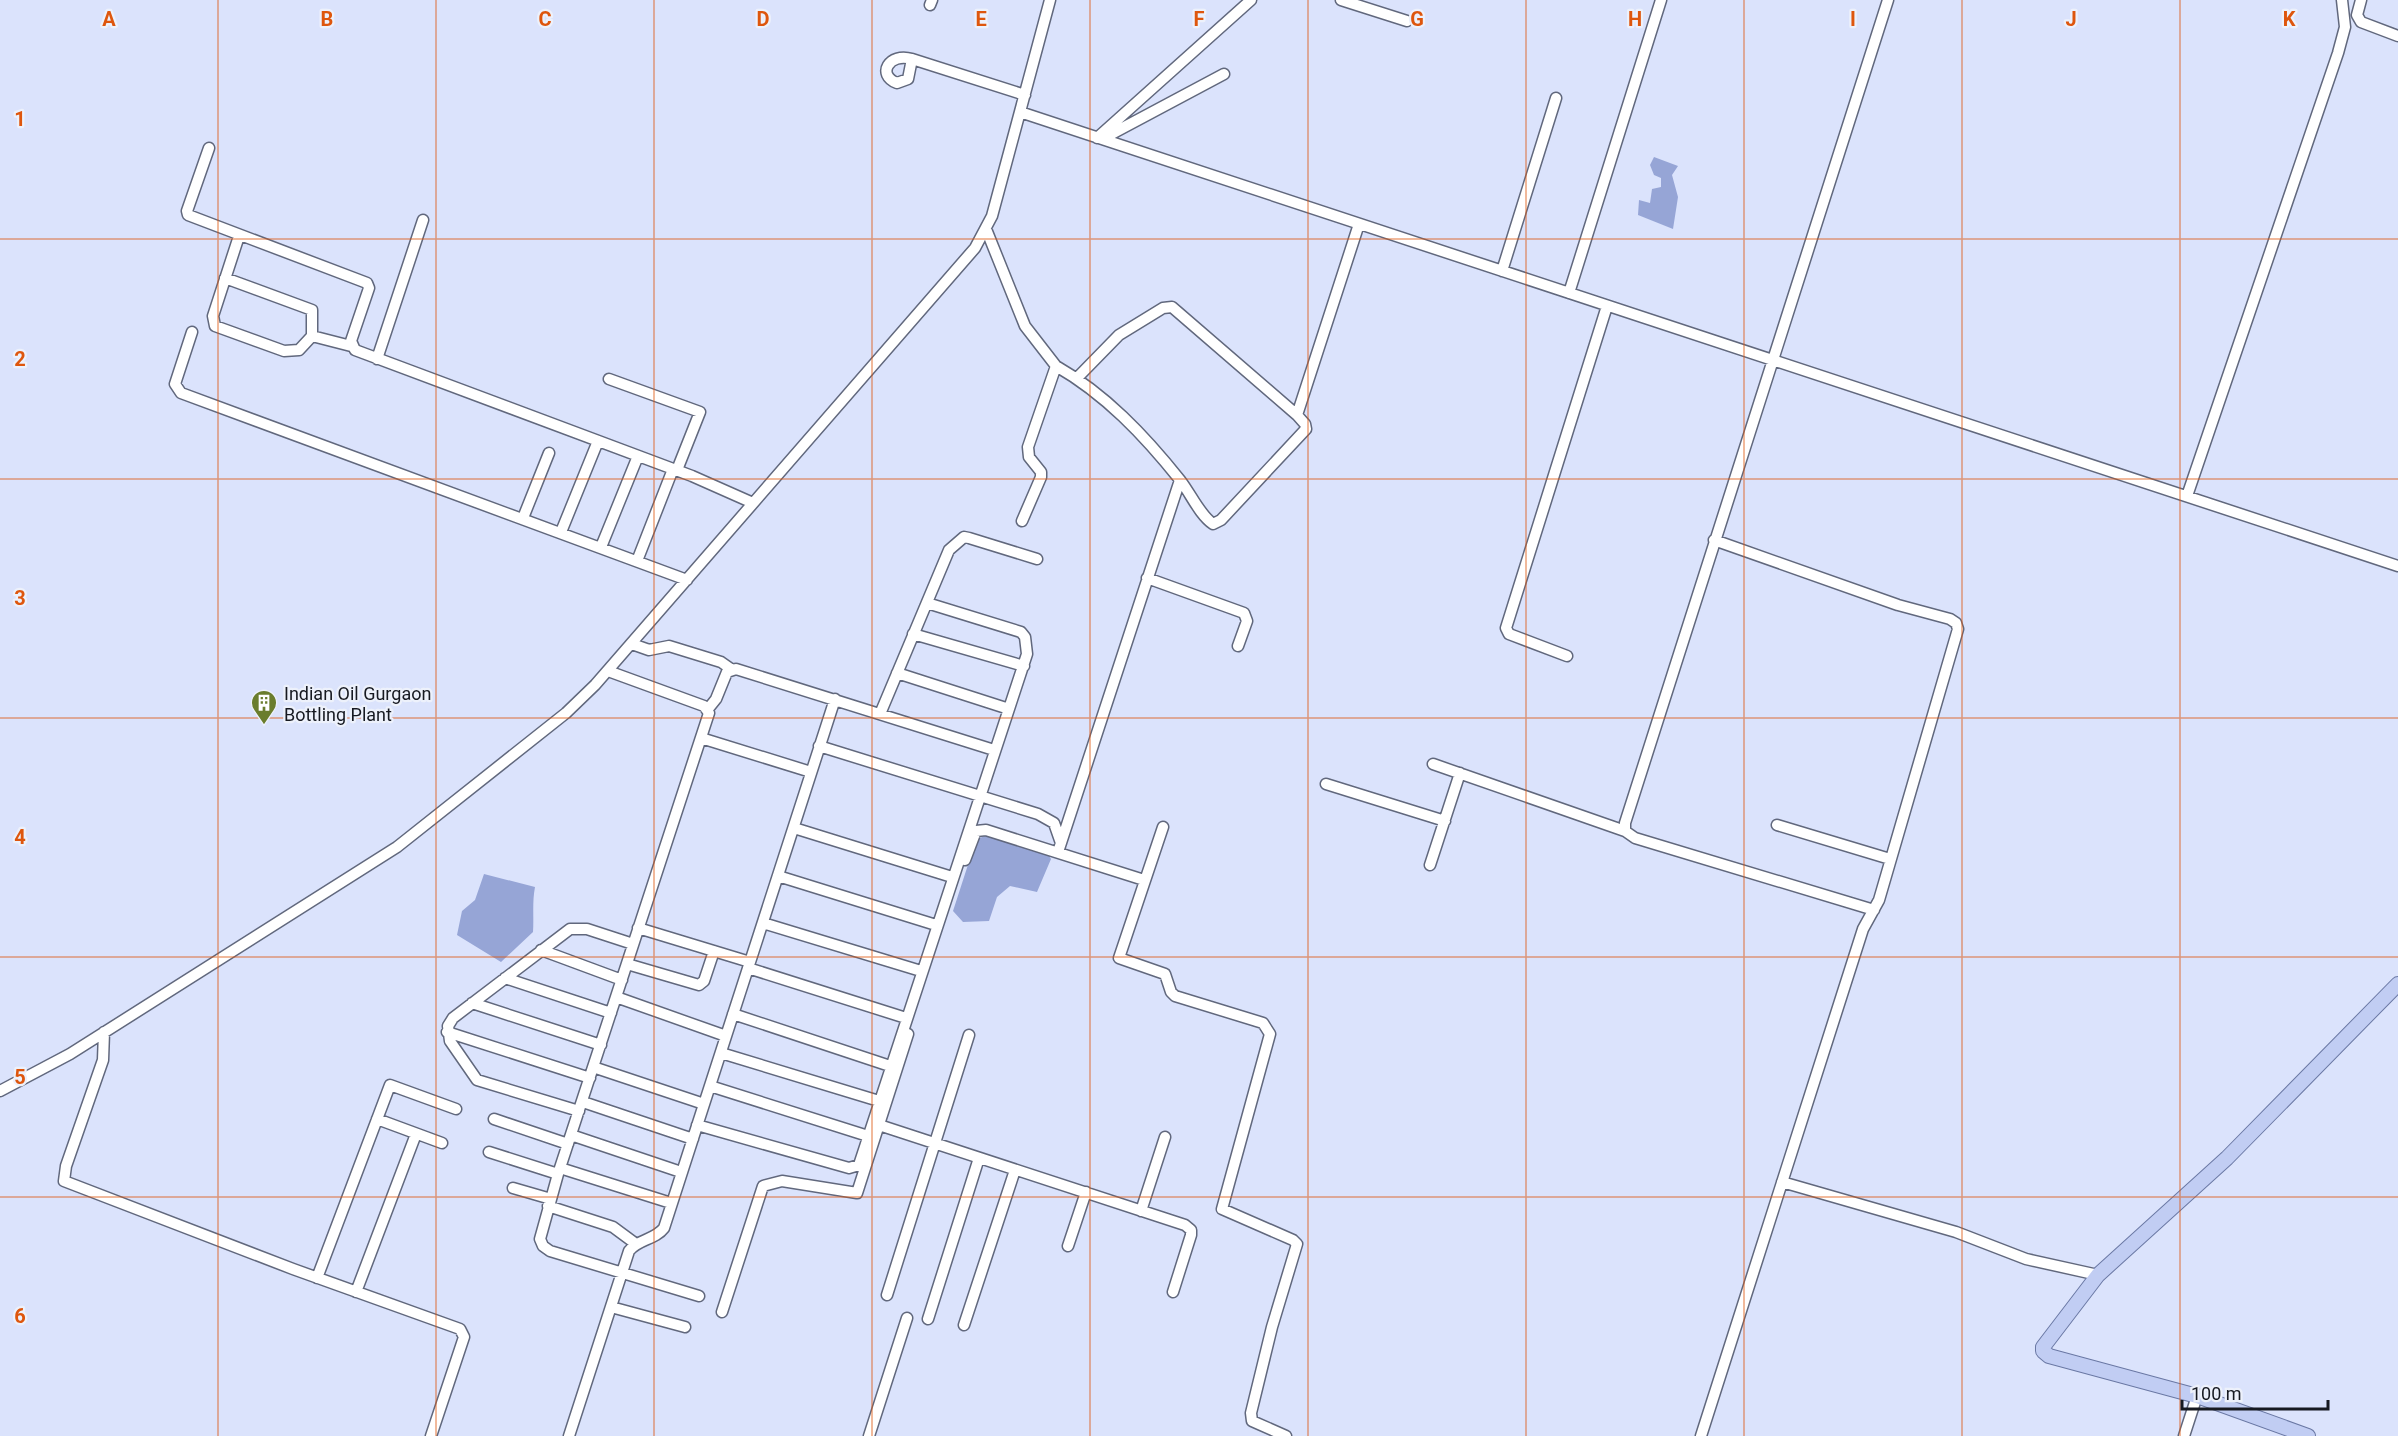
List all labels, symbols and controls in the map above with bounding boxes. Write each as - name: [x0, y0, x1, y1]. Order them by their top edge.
- text: A: [102, 7, 116, 31]
- text: B: [321, 7, 333, 31]
- text: C: [538, 7, 552, 31]
- text: D: [757, 7, 770, 31]
- text: E: [975, 7, 987, 31]
- text: F: [1194, 7, 1205, 31]
- text: G: [1410, 7, 1424, 31]
- text: H: [1628, 7, 1642, 31]
- text: I: [1850, 7, 1856, 31]
- text: J: [2065, 7, 2077, 31]
- text: K: [2283, 7, 2296, 31]
- text: 1: [14, 107, 26, 131]
- text: 2: [14, 347, 26, 371]
- text: 3: [14, 586, 26, 610]
- place label: Indian Oil Gurgaon Bottling Plant: [284, 683, 431, 725]
- building icon: Indian Oil Gurgaon Bottling Plant: [249, 688, 279, 726]
- text: 4: [14, 825, 26, 849]
- text: 5: [14, 1065, 26, 1089]
- text: 6: [14, 1304, 26, 1328]
- scale bar: [2182, 1373, 2328, 1411]
- text: 100 m: [2191, 1383, 2242, 1404]

